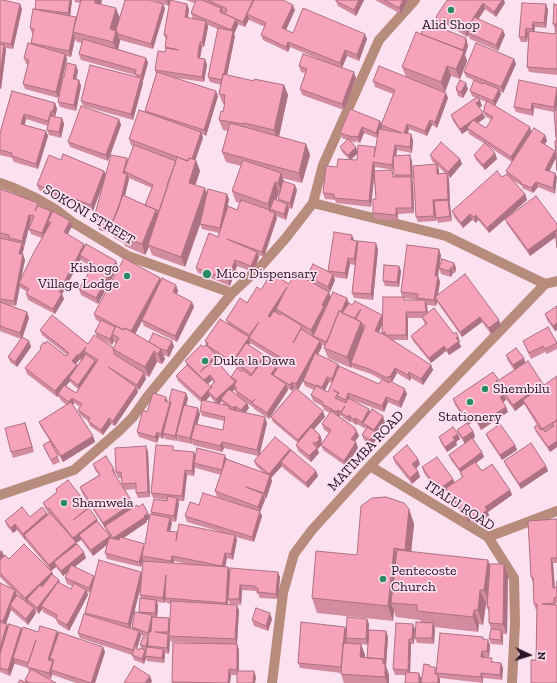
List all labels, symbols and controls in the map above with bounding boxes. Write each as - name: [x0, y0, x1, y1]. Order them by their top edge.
- marker: Alid Shop: [446, 5, 456, 15]
- place label: Alid Shop: [422, 17, 480, 33]
- street label: SOKONI STREET: [40, 181, 138, 249]
- place label: Kishogo Village Lodge: [38, 260, 119, 292]
- place label: Mico Dispensary: [216, 266, 317, 282]
- marker: Mico Dispensary: [201, 268, 213, 280]
- marker: Kishogo Village Lodge: [122, 271, 132, 281]
- place label: Duka la Dawa: [213, 353, 295, 369]
- marker: Duka la Dawa: [200, 356, 210, 366]
- place label: Shembilu: [493, 381, 550, 397]
- marker: Shembilu: [480, 384, 490, 394]
- marker: Stationery: [465, 397, 475, 407]
- street label: MATIMBA ROAD: [324, 407, 408, 495]
- place label: Stationery: [438, 409, 502, 425]
- street label: ITALU ROAD: [422, 477, 498, 535]
- place label: Shamwela: [72, 495, 134, 511]
- marker: Shamwela: [59, 498, 69, 508]
- place label: Pentecoste Church: [391, 563, 457, 596]
- marker: Pentecoste Church: [378, 574, 388, 584]
- north arrow: [509, 635, 549, 675]
- text: N: [535, 651, 548, 661]

